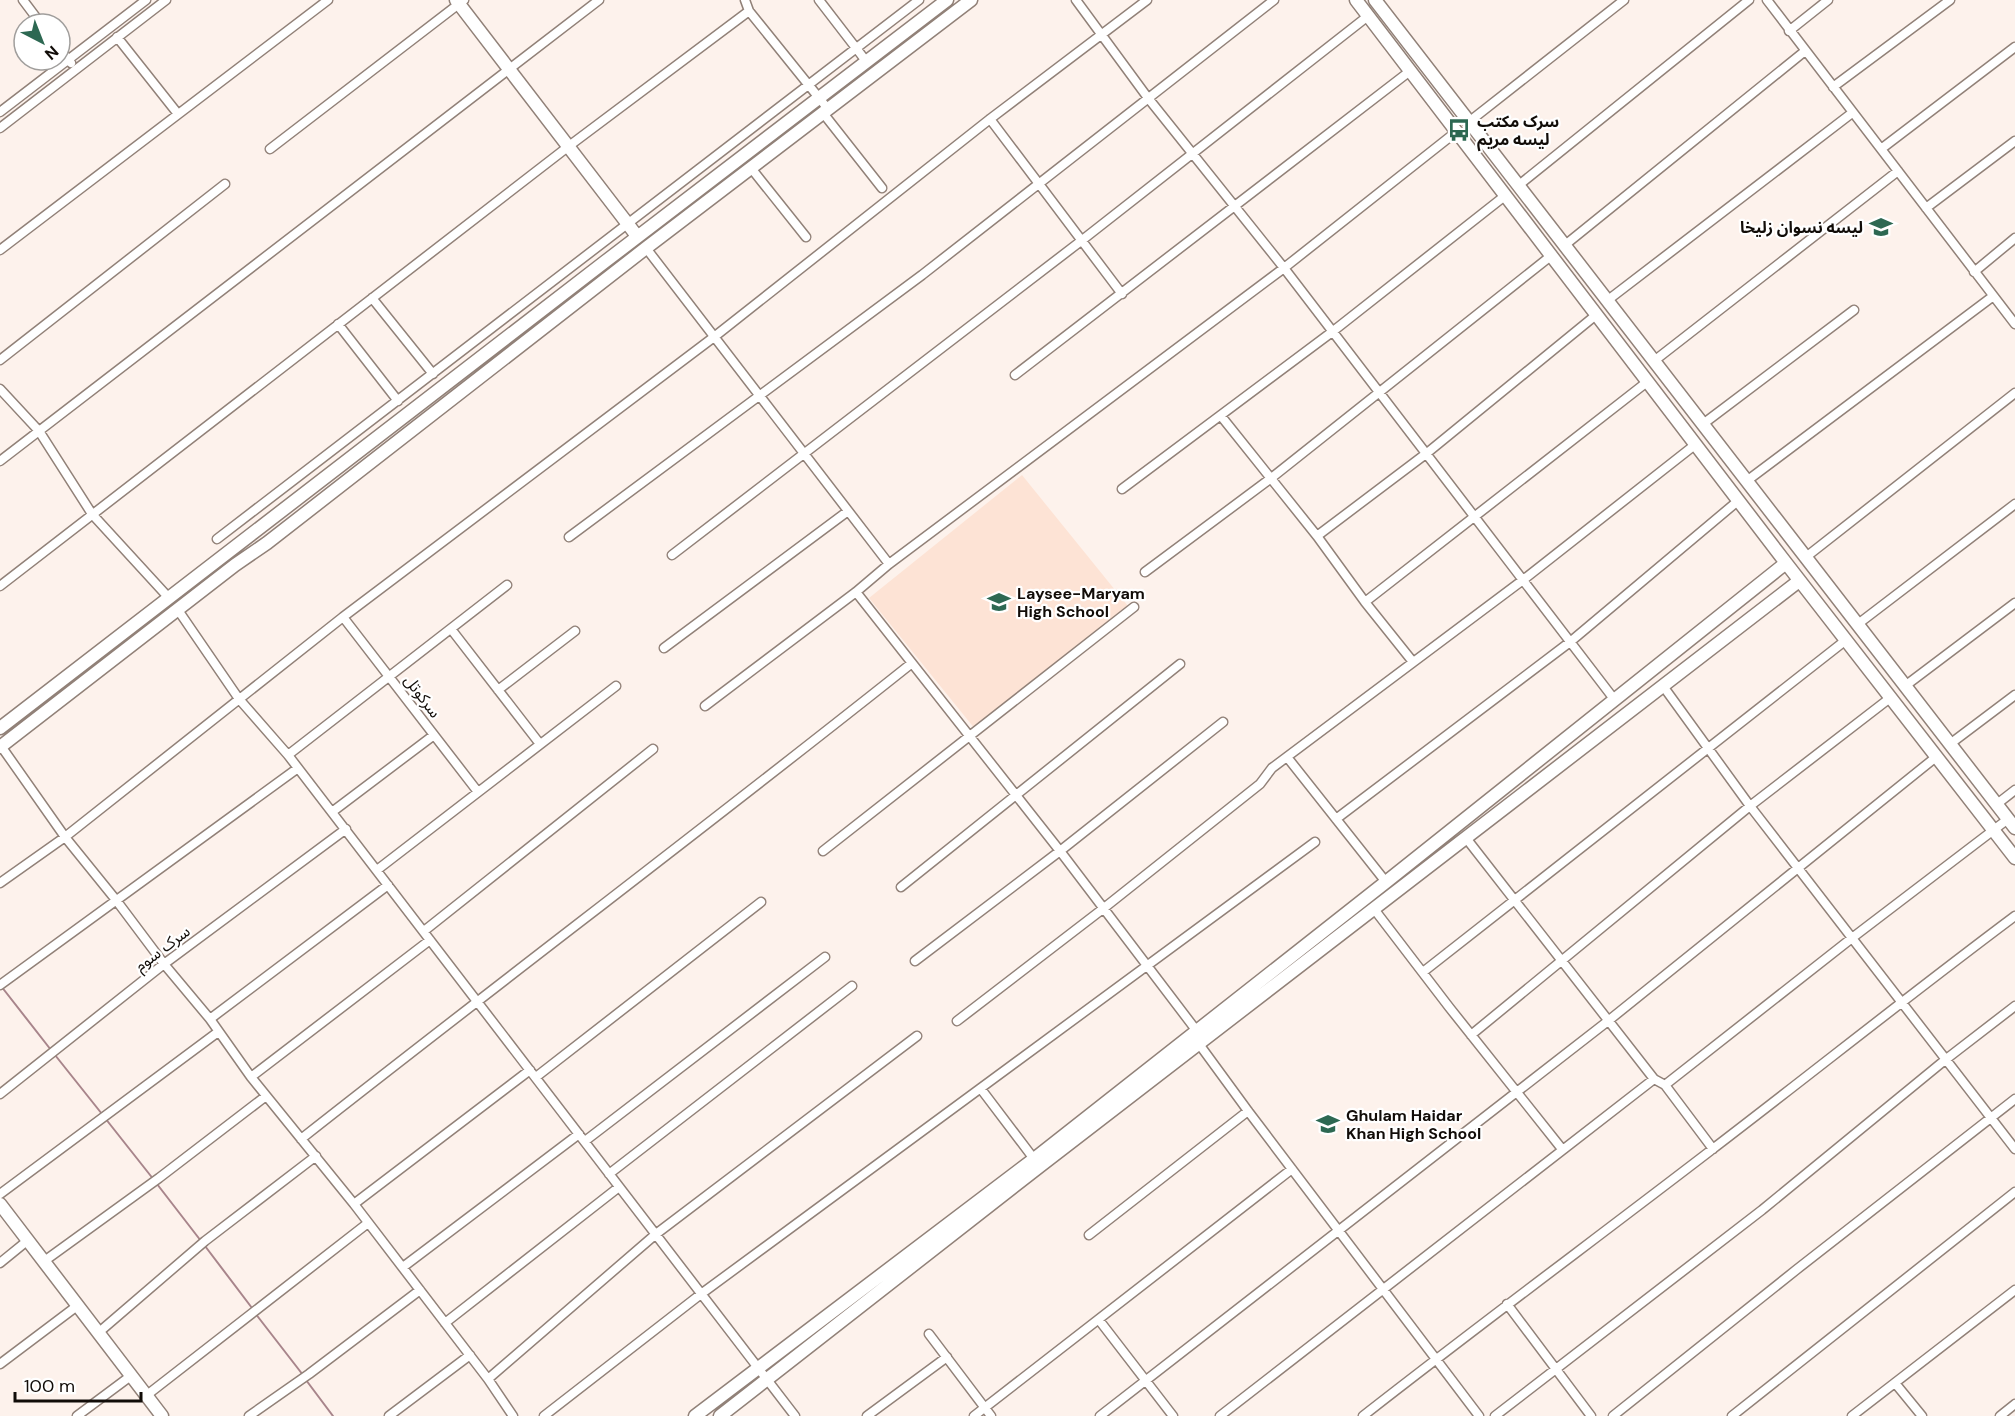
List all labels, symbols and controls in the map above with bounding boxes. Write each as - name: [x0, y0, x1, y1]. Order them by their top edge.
- north arrow: [12, 12, 72, 72]
- text: N: [40, 41, 63, 64]
- place label: سرک مکتب لیسه مریم: [1477, 111, 1559, 152]
- bus stop icon: سرک مکتب لیسه مریم: [1446, 117, 1472, 143]
- school or university icon: لیسه نسوان زلیخا: [1868, 214, 1894, 240]
- place label: لیسه نسوان زلیخا: [1740, 217, 1863, 238]
- place label: Laysee-Maryam High School: [1017, 583, 1145, 622]
- school or university icon: Laysee-Maryam High School: [986, 589, 1012, 615]
- street label: سرکوتل: [400, 670, 446, 722]
- street label: سرک سوم: [130, 921, 196, 978]
- place label: Ghulam Haidar Khan High School: [1346, 1105, 1481, 1144]
- school or university icon: Ghulam Haidar Khan High School: [1315, 1111, 1341, 1137]
- scale bar: [15, 1365, 141, 1403]
- text: 100 m: [24, 1374, 75, 1398]

